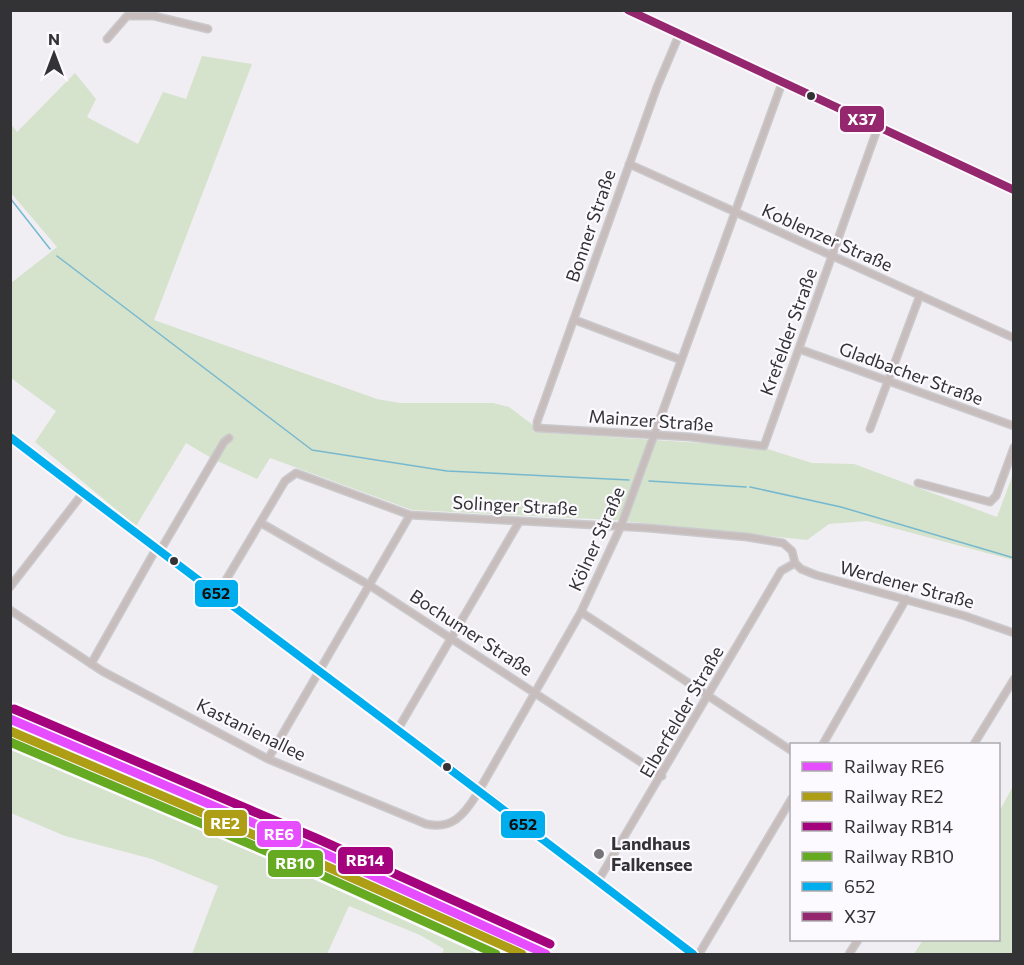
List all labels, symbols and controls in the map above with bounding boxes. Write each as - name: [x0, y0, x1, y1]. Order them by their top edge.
- north arrow: [24, 24, 84, 84]
- text: N: [48, 29, 60, 48]
- unlabelled marker: [805, 90, 817, 102]
- line badge: X37: [839, 105, 885, 133]
- text: X37: [847, 109, 877, 128]
- street label: Bonner Straße: [560, 166, 620, 285]
- street label: Koblenzer Straße: [759, 198, 896, 276]
- street label: Krefelder Straße: [755, 265, 821, 398]
- street label: Gladbacher Straße: [836, 337, 986, 409]
- street label: Mainzer Straße: [588, 405, 714, 435]
- street label: Kölner Straße: [563, 483, 629, 594]
- street label: Solinger Straße: [452, 491, 578, 519]
- unlabelled marker: [168, 555, 180, 567]
- street label: Werdener Straße: [838, 555, 977, 613]
- line badge: 652: [194, 579, 239, 608]
- text: 652: [202, 583, 230, 602]
- street label: Bochumer Straße: [406, 584, 537, 680]
- street label: Elberfelder Straße: [634, 642, 728, 781]
- street label: Kastanienallee: [193, 693, 310, 765]
- legend: [790, 743, 1000, 941]
- text: Railway RE6: [844, 755, 945, 777]
- unlabelled marker: [441, 761, 453, 773]
- text: Railway RE2: [844, 785, 944, 807]
- line badge: RE2: [203, 809, 248, 837]
- line badge: 652: [500, 810, 546, 839]
- text: RE2: [210, 813, 240, 832]
- text: 652: [509, 814, 537, 833]
- text: Railway RB14: [844, 815, 953, 837]
- line badge: RE6: [256, 820, 302, 848]
- text: RE6: [264, 824, 294, 843]
- place label: Landhaus Falkensee: [611, 832, 693, 875]
- text: Railway RB10: [844, 845, 954, 867]
- line badge: RB14: [337, 846, 394, 875]
- marker: Landhaus Falkensee: [592, 847, 606, 861]
- line badge: RB10: [267, 849, 324, 878]
- text: RB14: [346, 850, 385, 869]
- text: RB10: [275, 853, 315, 872]
- text: 652: [844, 875, 875, 897]
- text: X37: [844, 905, 876, 927]

